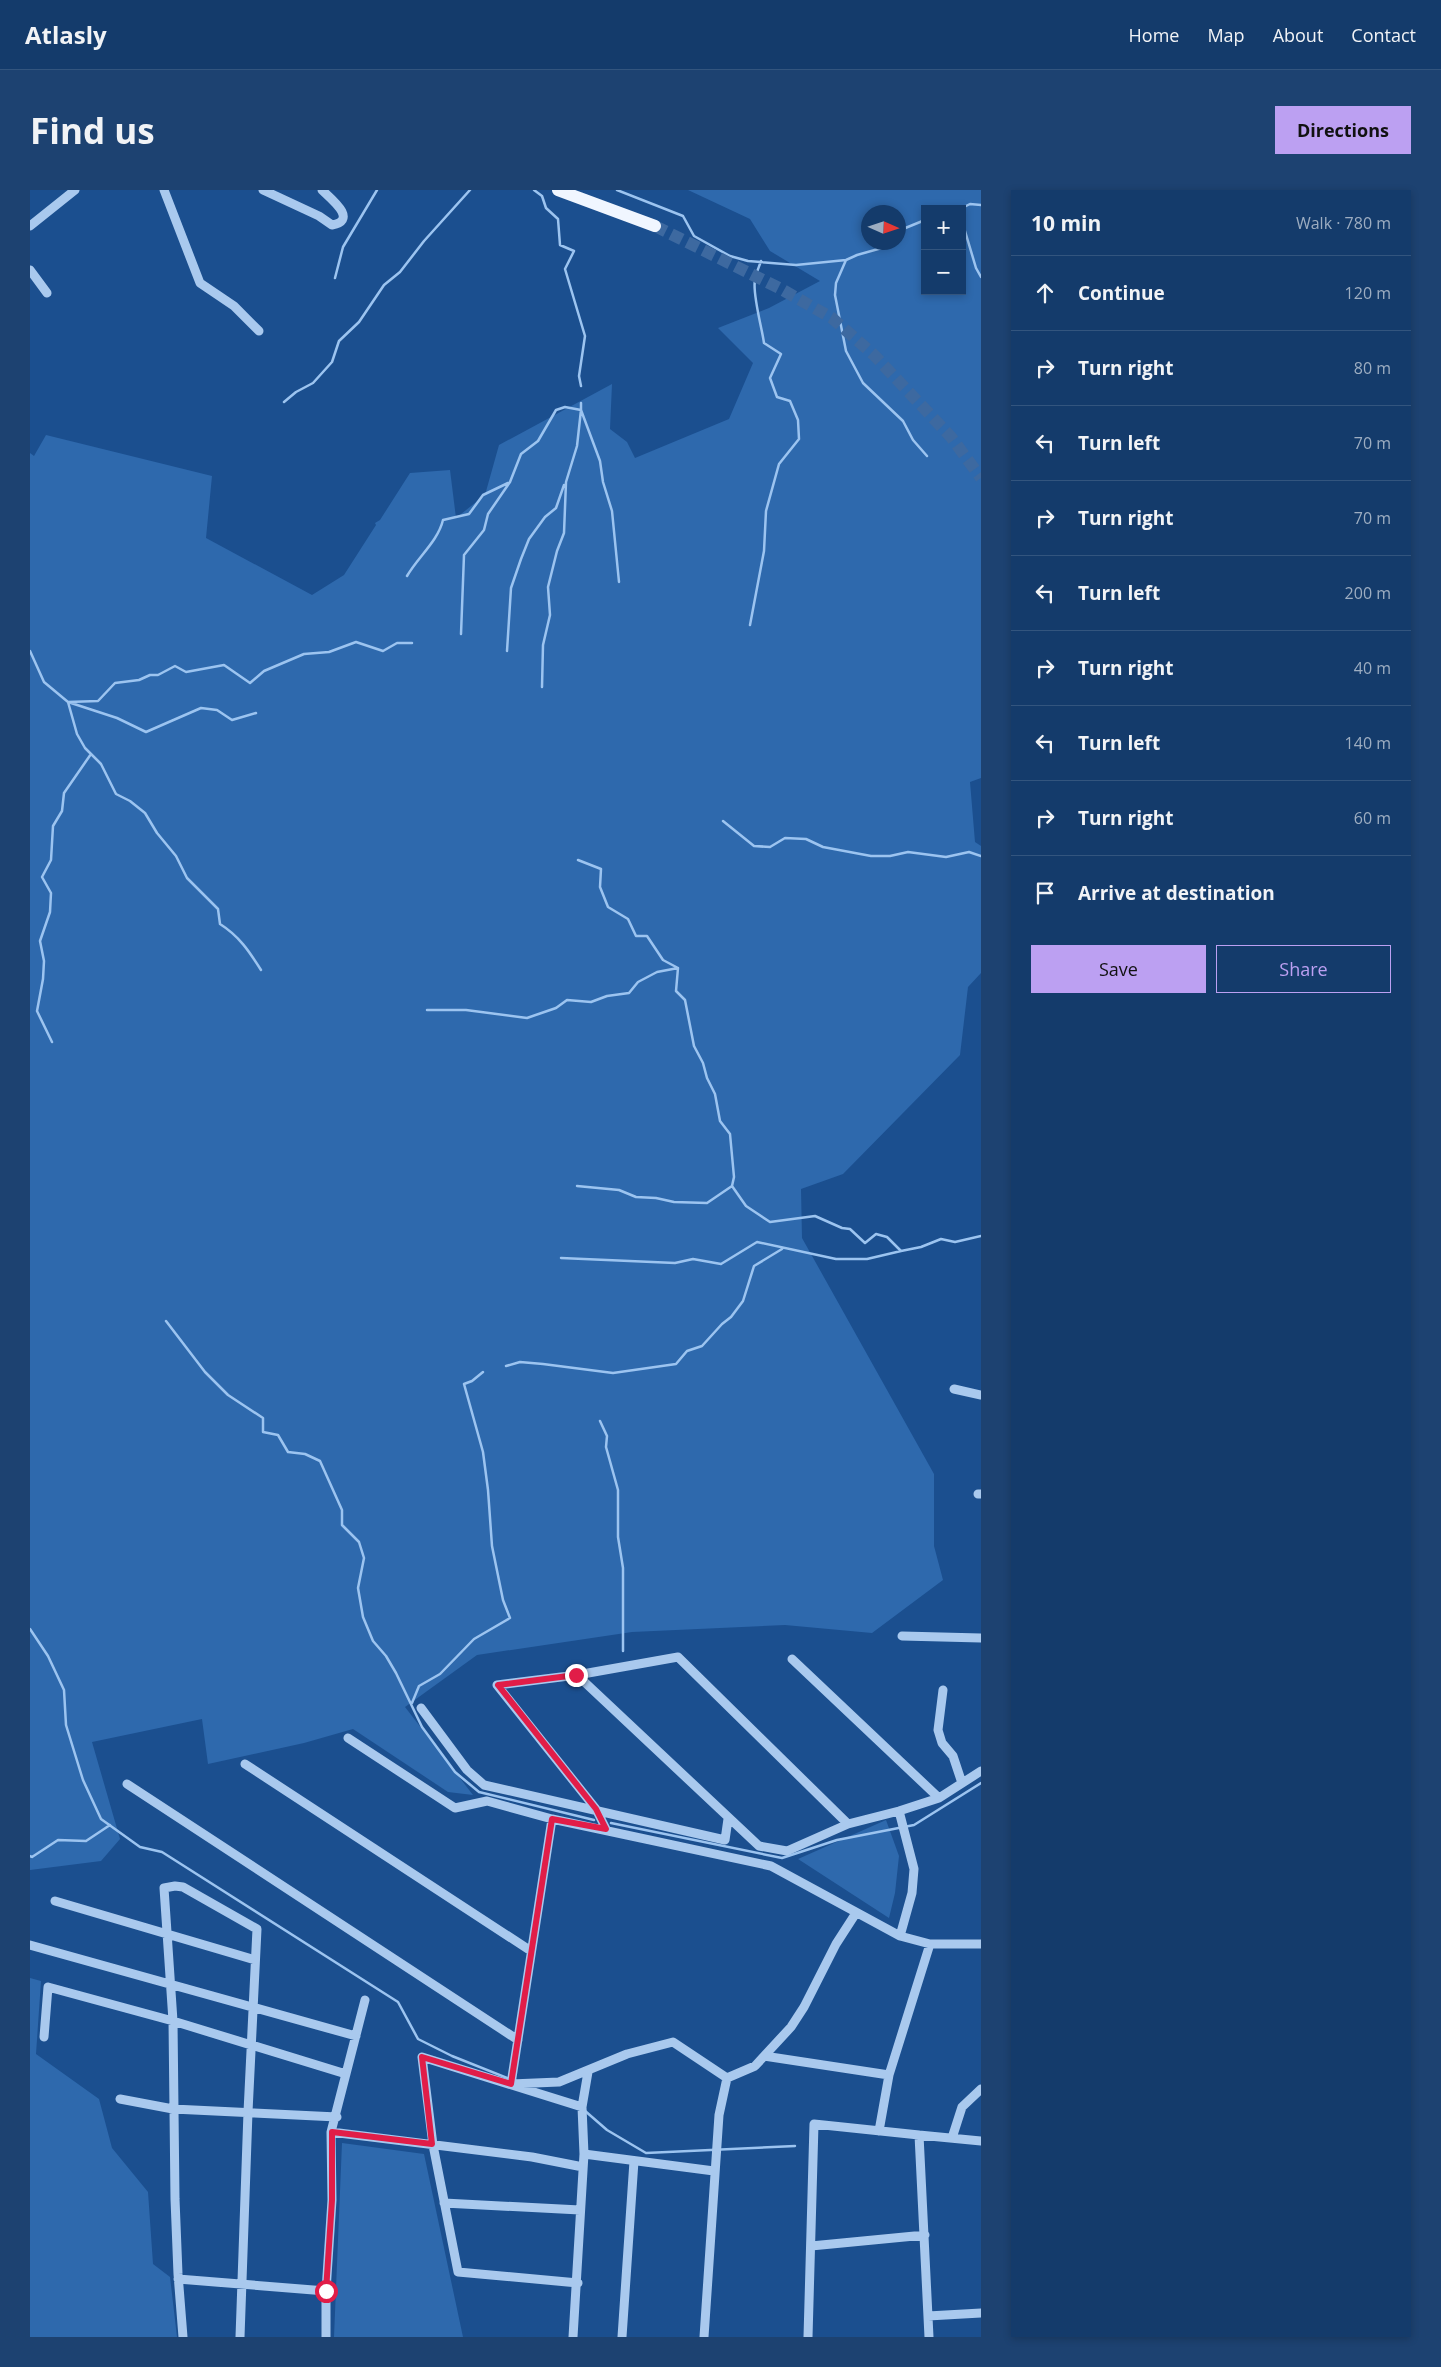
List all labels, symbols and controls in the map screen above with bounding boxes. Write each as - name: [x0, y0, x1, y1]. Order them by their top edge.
- text: Atlasly: [25, 18, 107, 51]
- text: Home: [1129, 23, 1179, 47]
- text: Map: [1207, 23, 1245, 47]
- text: About: [1273, 23, 1323, 47]
- text: Contact: [1351, 23, 1416, 47]
- button: Directions: [1275, 106, 1411, 154]
- text: Find us: [30, 107, 155, 154]
- north arrow: [861, 205, 906, 250]
- map controls: [921, 205, 966, 295]
- button: +: [921, 205, 966, 250]
- text: 10 min: [1031, 209, 1101, 237]
- text: Walk · 780 m: [1296, 212, 1391, 234]
- button: −: [921, 250, 966, 295]
- icon: ahead: [1031, 279, 1059, 307]
- text: Continue: [1078, 280, 1165, 306]
- text: 120 m: [1345, 282, 1391, 304]
- icon: right: [1031, 354, 1059, 382]
- text: Turn right: [1078, 355, 1173, 381]
- text: 80 m: [1354, 357, 1391, 379]
- icon: left: [1031, 429, 1059, 457]
- text: Turn left: [1078, 430, 1160, 456]
- text: 70 m: [1354, 432, 1391, 454]
- icon: right: [1031, 504, 1059, 532]
- text: Turn right: [1078, 505, 1173, 531]
- text: 70 m: [1354, 507, 1391, 529]
- icon: left: [1031, 579, 1059, 607]
- text: Turn left: [1078, 580, 1160, 606]
- text: 200 m: [1345, 582, 1391, 604]
- icon: right: [1031, 654, 1059, 682]
- text: Turn right: [1078, 655, 1173, 681]
- text: 40 m: [1354, 657, 1391, 679]
- icon: left: [1031, 729, 1059, 757]
- text: Turn left: [1078, 730, 1160, 756]
- text: 140 m: [1345, 732, 1391, 754]
- icon: right: [1031, 804, 1059, 832]
- text: Turn right: [1078, 805, 1173, 831]
- text: 60 m: [1354, 807, 1391, 829]
- icon: arrive: [1031, 879, 1059, 907]
- text: Arrive at destination: [1078, 880, 1275, 906]
- button: Save: [1031, 945, 1206, 993]
- button: Share: [1216, 945, 1391, 993]
- route end: [565, 1664, 588, 1687]
- route start: [315, 2280, 338, 2303]

